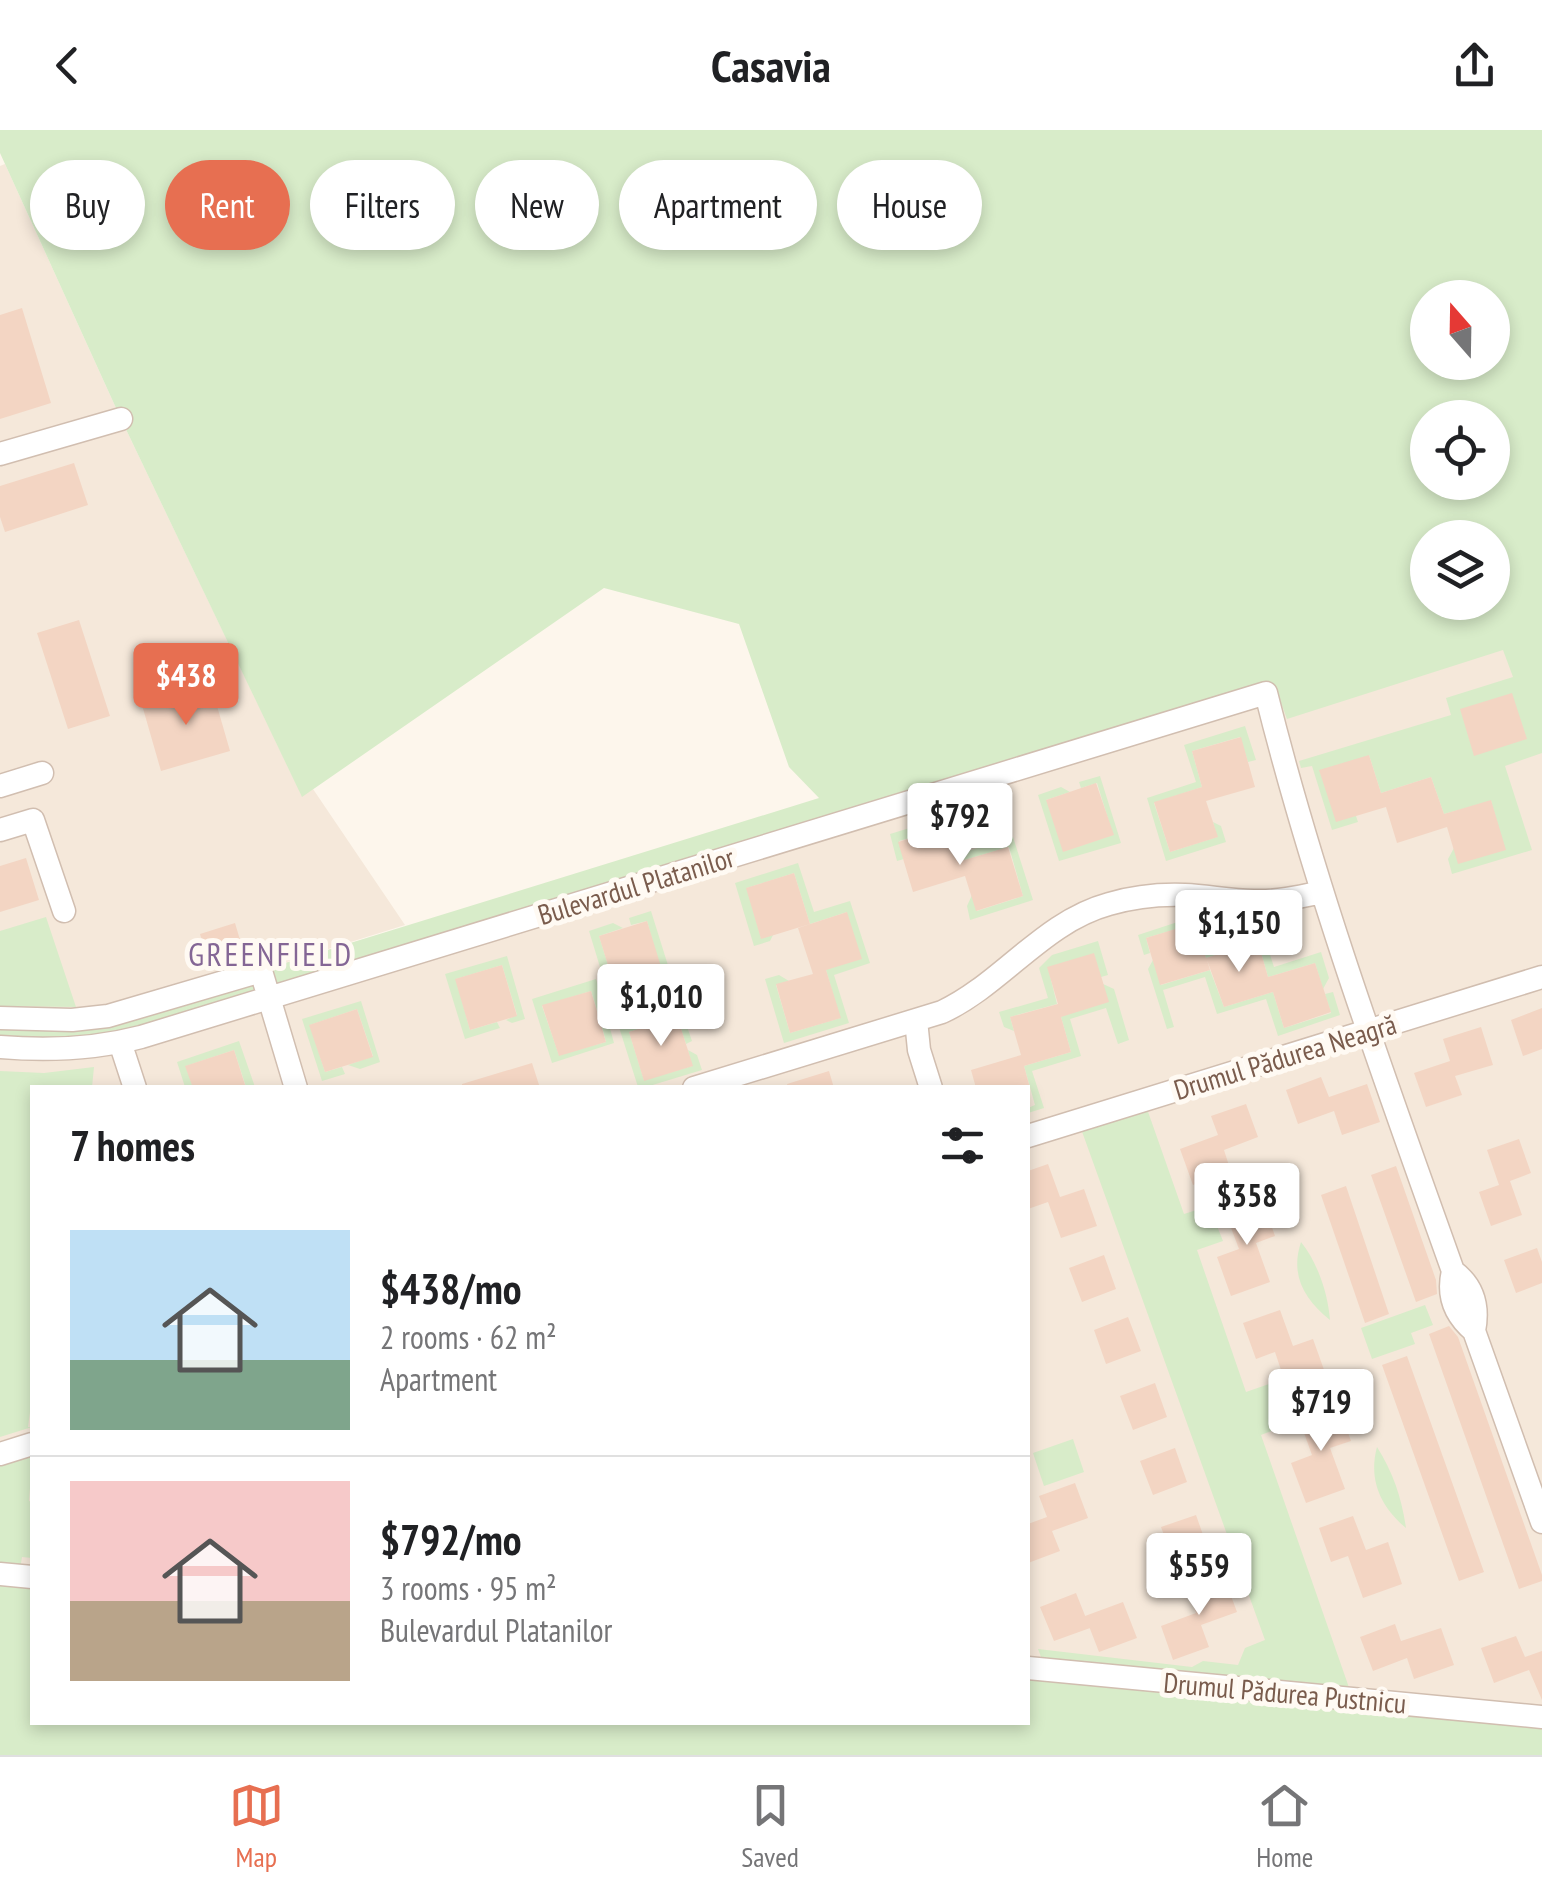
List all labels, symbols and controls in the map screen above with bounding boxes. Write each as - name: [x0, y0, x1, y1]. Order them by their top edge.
- text: Casavia: [711, 36, 831, 94]
- icon: back: [40, 38, 95, 93]
- icon: share: [1447, 38, 1502, 93]
- chip: Buy: [30, 160, 145, 250]
- chip: Rent: [165, 160, 290, 250]
- chip: Filters: [310, 160, 455, 250]
- chip: New: [475, 160, 599, 250]
- chip: Apartment: [619, 160, 817, 250]
- chip: House: [837, 160, 982, 250]
- north arrow: [1410, 280, 1510, 380]
- map controls: [1410, 280, 1510, 620]
- button: locate: [1410, 400, 1510, 500]
- button: layers: [1410, 520, 1510, 620]
- pin: $438: [127, 643, 245, 728]
- text: $438: [155, 654, 217, 696]
- pin: $792: [901, 783, 1019, 868]
- text: $792: [929, 794, 991, 836]
- street label: Bulevardul Platanilor: [533, 838, 739, 933]
- pin: $1,150: [1158, 890, 1320, 975]
- text: $1,150: [1197, 901, 1281, 943]
- district label: GREENFIELD: [188, 933, 354, 975]
- pin: $1,010: [580, 964, 742, 1049]
- text: $1,010: [619, 975, 703, 1017]
- street label: Drumul Pădurea Neagră: [1169, 1005, 1401, 1108]
- text: 7 homes: [70, 1118, 195, 1173]
- icon: filters: [935, 1118, 990, 1173]
- pin: $358: [1188, 1163, 1306, 1248]
- text: $358: [1216, 1174, 1278, 1216]
- text: $438/mo: [380, 1261, 522, 1316]
- icon: home: [150, 1270, 270, 1390]
- text: 2 rooms · 62 m²: [380, 1316, 557, 1358]
- text: Apartment: [380, 1358, 497, 1400]
- pin: $719: [1262, 1369, 1380, 1454]
- text: $719: [1290, 1380, 1352, 1422]
- text: $792/mo: [380, 1512, 522, 1567]
- icon: home: [150, 1521, 270, 1641]
- pin: $559: [1140, 1533, 1258, 1618]
- text: $559: [1168, 1544, 1230, 1586]
- text: 3 rooms · 95 m²: [380, 1567, 557, 1609]
- text: Bulevardul Platanilor: [380, 1609, 612, 1651]
- street label: Drumul Pădurea Pustnicu: [1162, 1663, 1408, 1722]
- tab: Map: [229, 1778, 284, 1875]
- tab: Saved: [741, 1778, 799, 1875]
- tab: Home: [1256, 1778, 1313, 1875]

